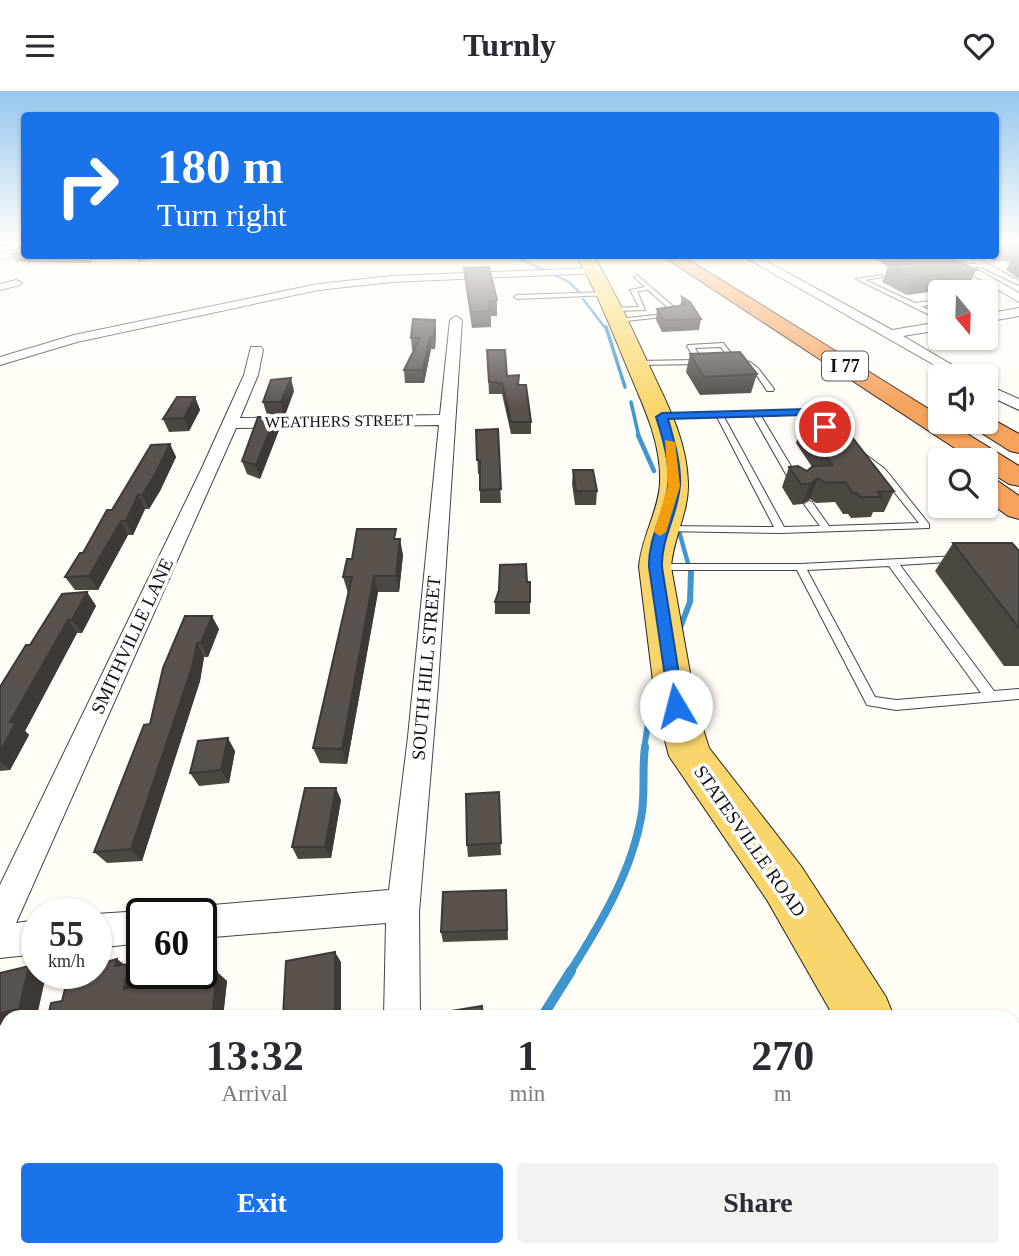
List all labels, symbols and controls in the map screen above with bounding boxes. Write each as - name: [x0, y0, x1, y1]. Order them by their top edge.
- icon: menu: [21, 27, 59, 65]
- text: Turnly: [463, 27, 556, 63]
- icon: heart: [960, 27, 998, 65]
- text: 180 m: [157, 139, 284, 194]
- icon: right: [42, 140, 133, 231]
- text: Turn right: [157, 197, 287, 233]
- north arrow: [928, 280, 998, 350]
- map controls: [928, 280, 998, 518]
- road number: I 77: [822, 351, 868, 381]
- button: sound: [928, 364, 998, 434]
- pin: [795, 397, 855, 457]
- icon: arrive: [806, 408, 844, 446]
- street label: WEATHERS STREET: [265, 411, 413, 431]
- button: search: [928, 448, 998, 518]
- street label: SMITHVILLE LANE: [87, 555, 177, 717]
- street label: SOUTH HILL STREET: [407, 575, 445, 761]
- position arrow: [639, 669, 713, 743]
- street label: STATESVILLE ROAD: [690, 761, 810, 921]
- speed limit sign: 60: [126, 898, 217, 989]
- text: 55: [49, 915, 84, 954]
- text: km/h: [48, 951, 85, 971]
- text: 13:32: [206, 1033, 304, 1079]
- text: 1: [517, 1033, 538, 1079]
- text: 270: [751, 1033, 814, 1079]
- text: Arrival: [222, 1081, 288, 1106]
- text: min: [510, 1081, 545, 1106]
- text: m: [774, 1081, 792, 1106]
- button: Exit: [21, 1163, 503, 1243]
- button: Share: [517, 1163, 999, 1243]

